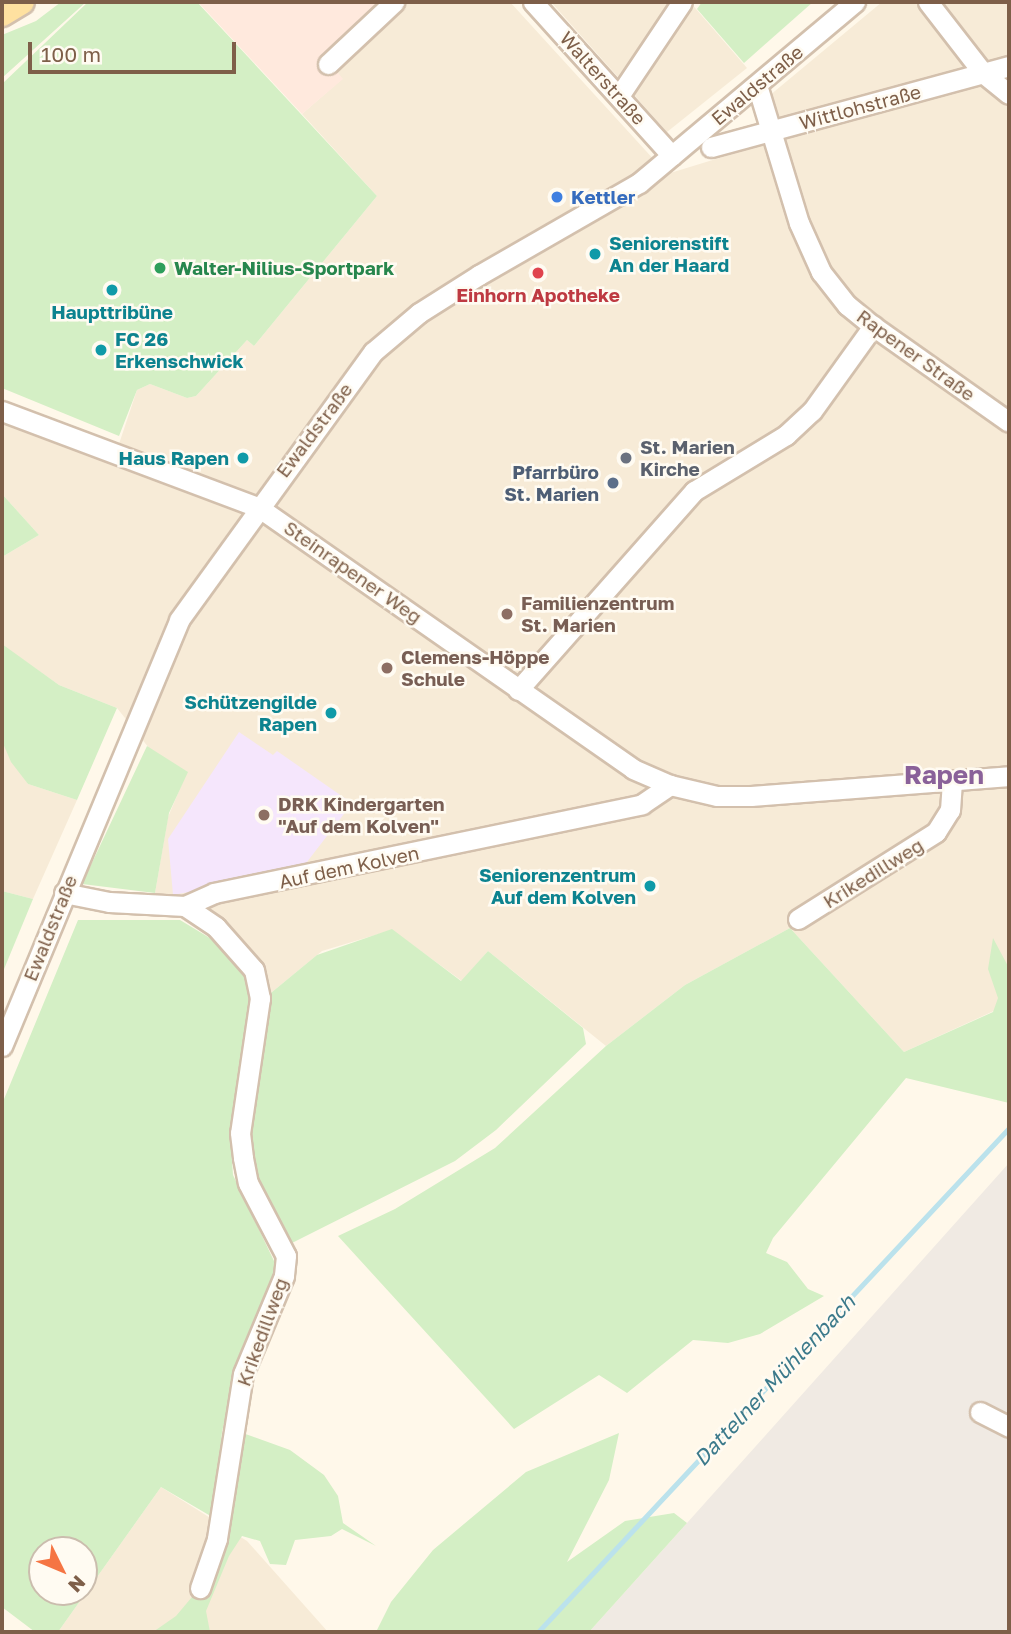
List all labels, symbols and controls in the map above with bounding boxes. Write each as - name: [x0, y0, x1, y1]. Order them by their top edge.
- street label: Walterstraße: [555, 27, 651, 129]
- scale bar: [32, 28, 240, 72]
- street label: Ewaldstraße: [707, 40, 807, 130]
- text: 100 m: [41, 41, 101, 67]
- street label: Wittlohstraße: [797, 80, 923, 134]
- place label: Kettler: [571, 186, 635, 208]
- marker: Kettler: [549, 189, 565, 205]
- place label: Seniorenstift An der Haard: [609, 232, 729, 276]
- marker: Seniorenstift An der Haard: [587, 246, 603, 262]
- place label: Walter-Nilius-Sportpark: [174, 257, 394, 279]
- marker: Walter-Nilius-Sportpark: [152, 260, 168, 276]
- marker: Einhorn Apotheke: [530, 265, 546, 281]
- marker: Haupttribüne: [104, 282, 120, 298]
- place label: Einhorn Apotheke: [456, 284, 620, 306]
- place label: Haupttribüne: [51, 301, 173, 323]
- street label: Rapener Straße: [853, 305, 979, 405]
- place label: FC 26 Erkenschwick: [115, 328, 243, 372]
- marker: FC 26 Erkenschwick: [93, 342, 109, 358]
- street label: Ewaldstraße: [271, 378, 357, 482]
- place label: St. Marien Kirche: [640, 436, 735, 480]
- place label: Haus Rapen: [119, 447, 229, 469]
- marker: Haus Rapen: [235, 450, 251, 466]
- marker: St. Marien Kirche: [618, 450, 634, 466]
- place label: Pfarrbüro St. Marien: [504, 461, 599, 505]
- marker: Pfarrbüro St. Marien: [605, 475, 621, 491]
- street label: Steinrapener Weg: [280, 516, 426, 628]
- place label: Familienzentrum St. Marien: [521, 592, 674, 636]
- marker: Familienzentrum St. Marien: [499, 606, 515, 622]
- place label: Clemens-Höppe Schule: [401, 646, 550, 690]
- marker: Clemens-Höppe Schule: [379, 660, 395, 676]
- place label: Schützengilde Rapen: [184, 691, 317, 735]
- marker: Schützengilde Rapen: [323, 705, 339, 721]
- district label: Rapen: [904, 759, 984, 791]
- place label: DRK Kindergarten "Auf dem Kolven": [278, 793, 445, 837]
- marker: DRK Kindergarten "Auf dem Kolven": [256, 807, 272, 823]
- street label: Krikedillweg: [819, 833, 927, 913]
- street label: Auf dem Kolven: [277, 841, 421, 893]
- place label: Seniorenzentrum Auf dem Kolven: [479, 864, 636, 908]
- street label: Ewaldstraße: [18, 872, 82, 984]
- marker: Seniorenzentrum Auf dem Kolven: [642, 878, 658, 894]
- street label: Krikedillweg: [232, 1275, 292, 1389]
- water label: Dattelner Mühlenbach: [688, 1289, 860, 1471]
- north arrow: [28, 1536, 98, 1606]
- text: N: [64, 1571, 91, 1597]

